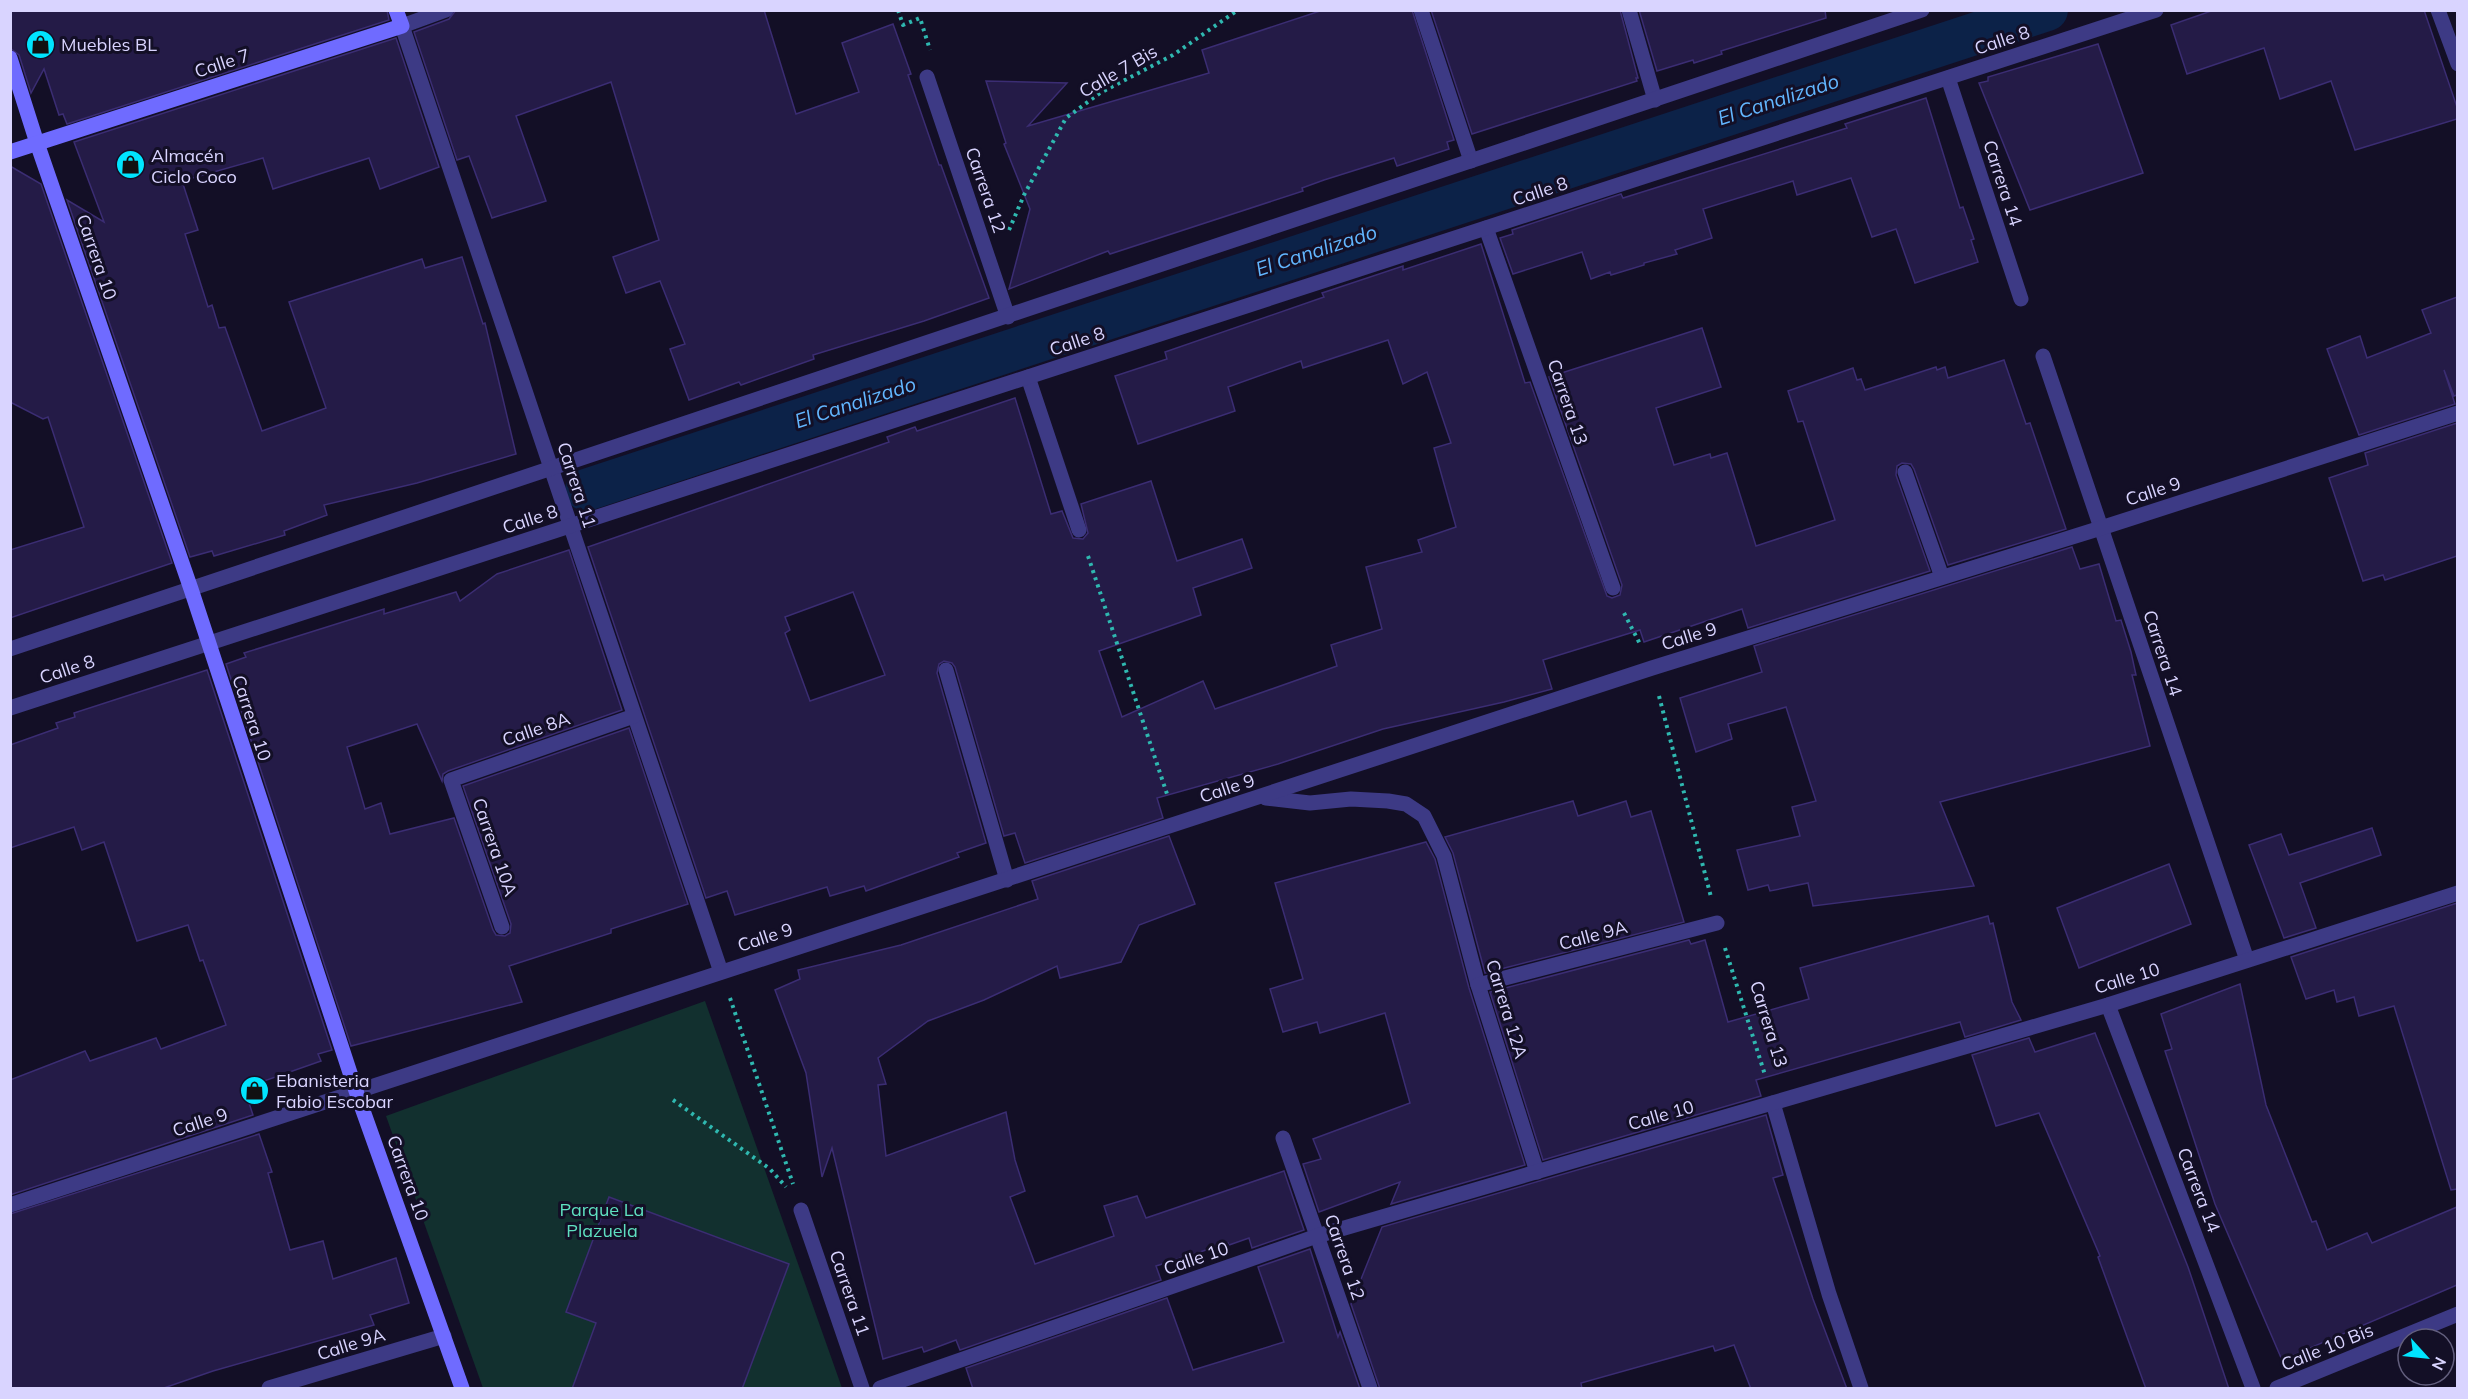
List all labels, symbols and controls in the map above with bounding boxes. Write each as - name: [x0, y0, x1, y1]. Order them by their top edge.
- street label: Calle 8: [1971, 20, 2033, 60]
- shop icon: Muebles BL: [24, 28, 56, 60]
- place label: Muebles BL: [61, 33, 157, 56]
- street label: Calle 7 Bis: [1075, 39, 1161, 103]
- street label: Calle 7: [191, 43, 253, 83]
- water label: El Canalizado: [1714, 68, 1842, 130]
- street label: Carrera 14: [1978, 137, 2028, 229]
- place label: Almacén Ciclo Coco: [151, 144, 237, 188]
- street label: Carrera 12: [961, 144, 1011, 236]
- shop icon: Almacén Ciclo Coco: [114, 149, 146, 181]
- street label: Calle 8: [1509, 171, 1571, 211]
- street label: Carrera 10: [72, 211, 122, 303]
- water label: El Canalizado: [1252, 219, 1380, 281]
- street label: Calle 8: [1046, 321, 1108, 361]
- street label: Carrera 13: [1543, 356, 1593, 448]
- water label: El Canalizado: [791, 371, 919, 433]
- street label: Carrera 11: [552, 439, 602, 531]
- street label: Calle 9: [2122, 471, 2184, 511]
- street label: Calle 8: [499, 499, 561, 539]
- street label: Carrera 14: [2138, 607, 2188, 699]
- street label: Calle 9: [1659, 617, 1719, 655]
- street label: Calle 8: [36, 649, 98, 689]
- street label: Carrera 10: [227, 672, 277, 764]
- street label: Calle 8A: [499, 707, 573, 751]
- street label: Calle 9: [1196, 768, 1258, 808]
- street label: Carrera 10A: [467, 795, 523, 899]
- street label: Calle 9A: [1556, 915, 1630, 955]
- street label: Calle 9: [734, 917, 796, 957]
- street label: Carrera 12A: [1481, 957, 1533, 1061]
- street label: Calle 10: [2091, 957, 2163, 999]
- street label: Carrera 13: [1745, 978, 1793, 1070]
- place label: Ebanisteria Fabio Escobar: [276, 1069, 394, 1113]
- shop icon: Ebanisteria Fabio Escobar: [239, 1074, 271, 1106]
- street label: Calle 10: [1625, 1095, 1697, 1135]
- street label: Calle 9: [169, 1102, 231, 1142]
- street label: Carrera 10: [382, 1132, 434, 1224]
- street label: Carrera 14: [2172, 1144, 2226, 1236]
- park label: Parque La Plazuela: [560, 1198, 644, 1242]
- street label: Carrera 12: [1320, 1211, 1370, 1303]
- street label: Calle 10: [1160, 1236, 1232, 1280]
- street label: Carrera 11: [825, 1247, 875, 1339]
- street label: Calle 10 Bis: [2277, 1318, 2377, 1376]
- street label: Calle 9A: [314, 1323, 388, 1365]
- north arrow: [2396, 1327, 2456, 1387]
- text: N: [2428, 1354, 2451, 1374]

